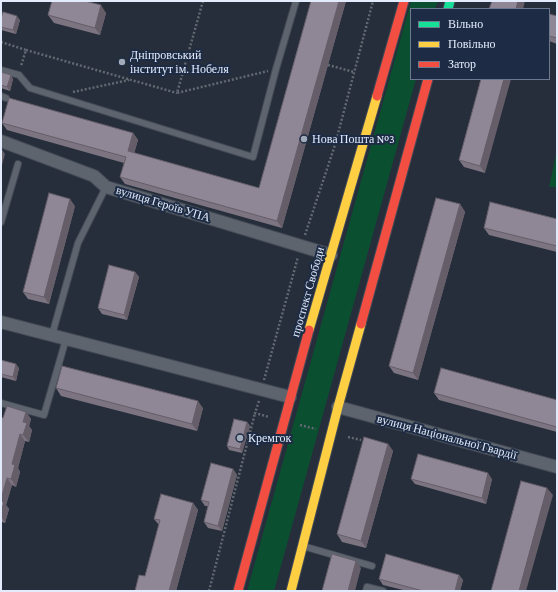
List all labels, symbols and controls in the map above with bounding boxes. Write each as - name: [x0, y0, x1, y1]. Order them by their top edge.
- legend: [410, 8, 550, 80]
- text: Вільно: [448, 17, 483, 31]
- text: Повільно: [448, 37, 496, 51]
- place label: Дніпровський інститут ім. Нобеля: [130, 48, 229, 76]
- marker: Дніпровський інститут ім. Нобеля: [117, 57, 127, 67]
- text: Затор: [448, 57, 476, 71]
- place label: Нова Пошта №3: [312, 132, 395, 146]
- marker: Нова Пошта №3: [299, 134, 309, 144]
- street label: вулиця Героїв УПА: [114, 183, 212, 225]
- street label: проспект Свободи: [288, 245, 328, 339]
- street label: вулиця Національної Гвардії: [375, 411, 519, 463]
- place label: Кремгок: [248, 431, 291, 445]
- marker: Кремгок: [235, 433, 245, 443]

